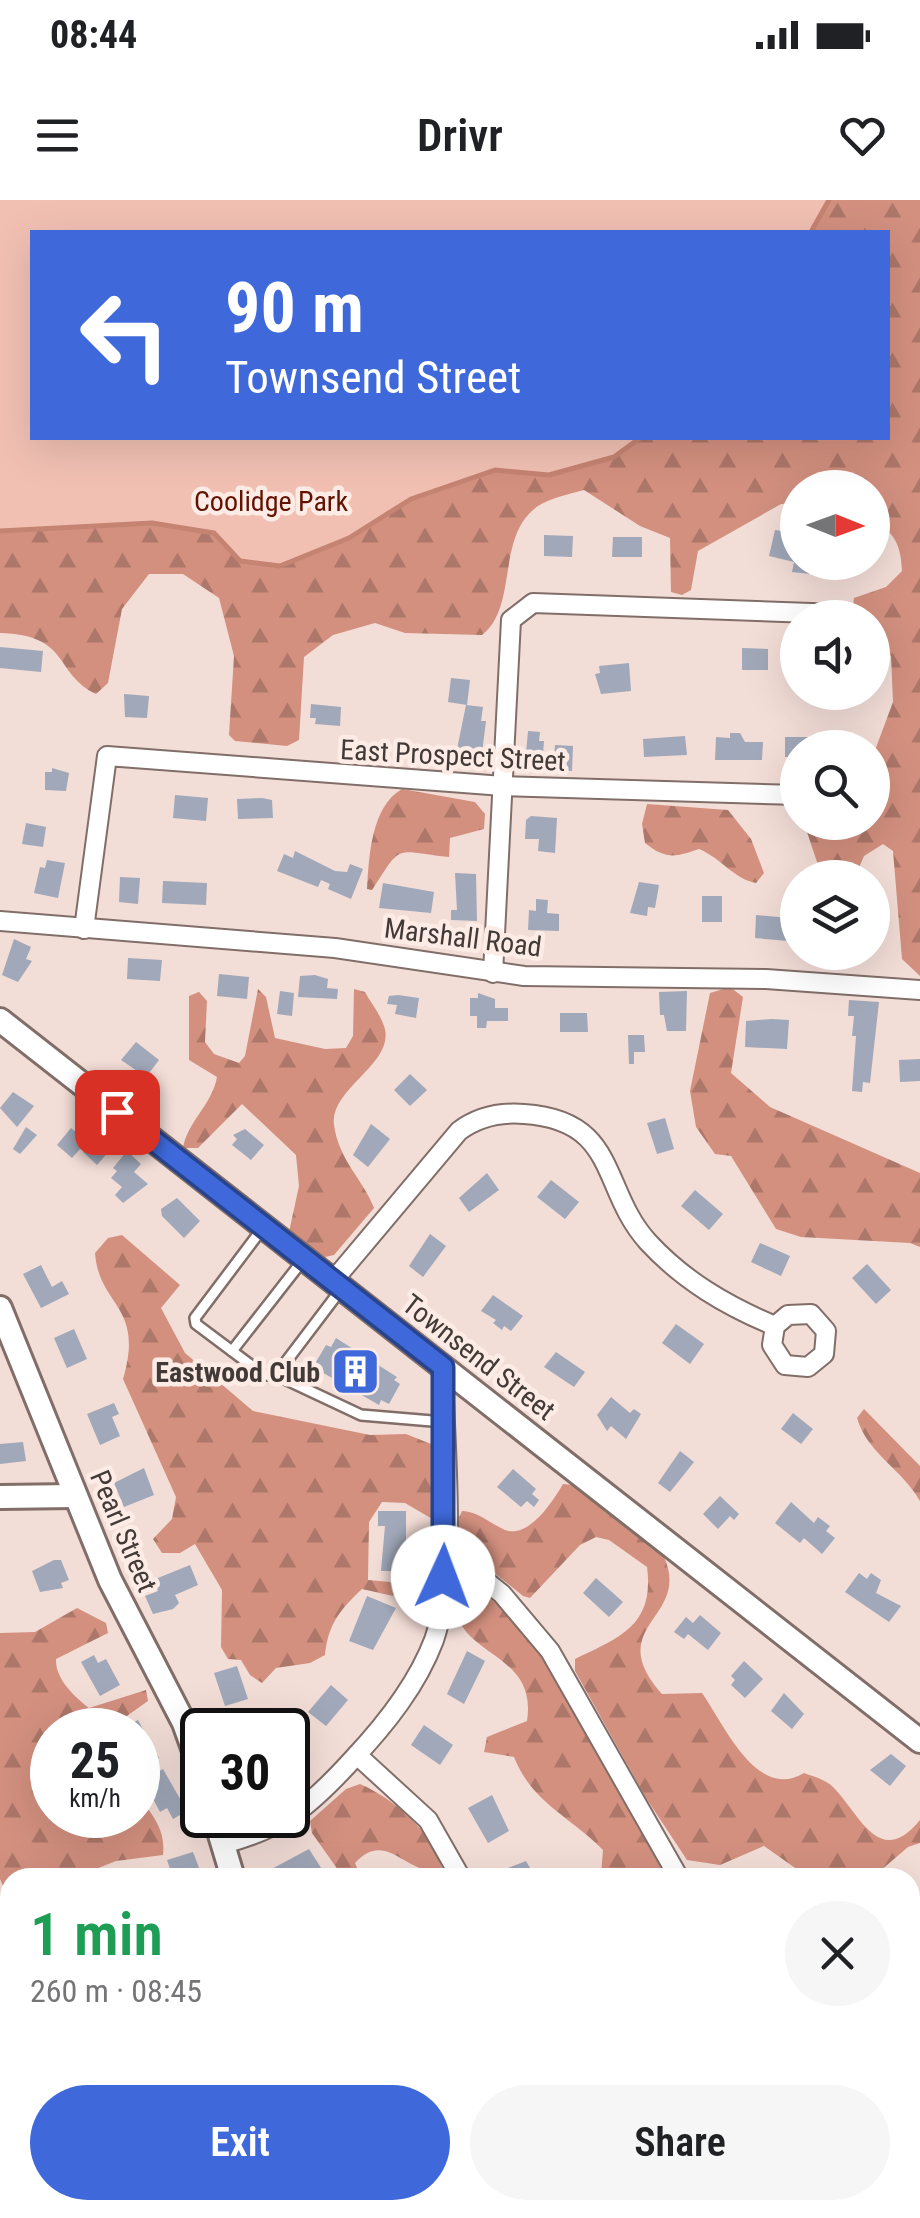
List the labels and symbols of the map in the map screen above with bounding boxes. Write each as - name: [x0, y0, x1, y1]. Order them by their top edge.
- north arrow: [780, 470, 890, 580]
- park label: Coolidge Park: [194, 485, 348, 518]
- street label: East Prospect Street: [339, 733, 566, 778]
- street label: Marshall Road: [382, 911, 544, 964]
- pin: [75, 1070, 160, 1155]
- street label: Townsend Street: [396, 1288, 562, 1427]
- building icon: Eastwood Club: [329, 1346, 381, 1398]
- place label: Eastwood Club: [155, 1356, 320, 1389]
- street label: Pearl Street: [83, 1465, 164, 1597]
- position arrow: [391, 1525, 495, 1629]
- speed limit sign: 30: [180, 1708, 310, 1838]

